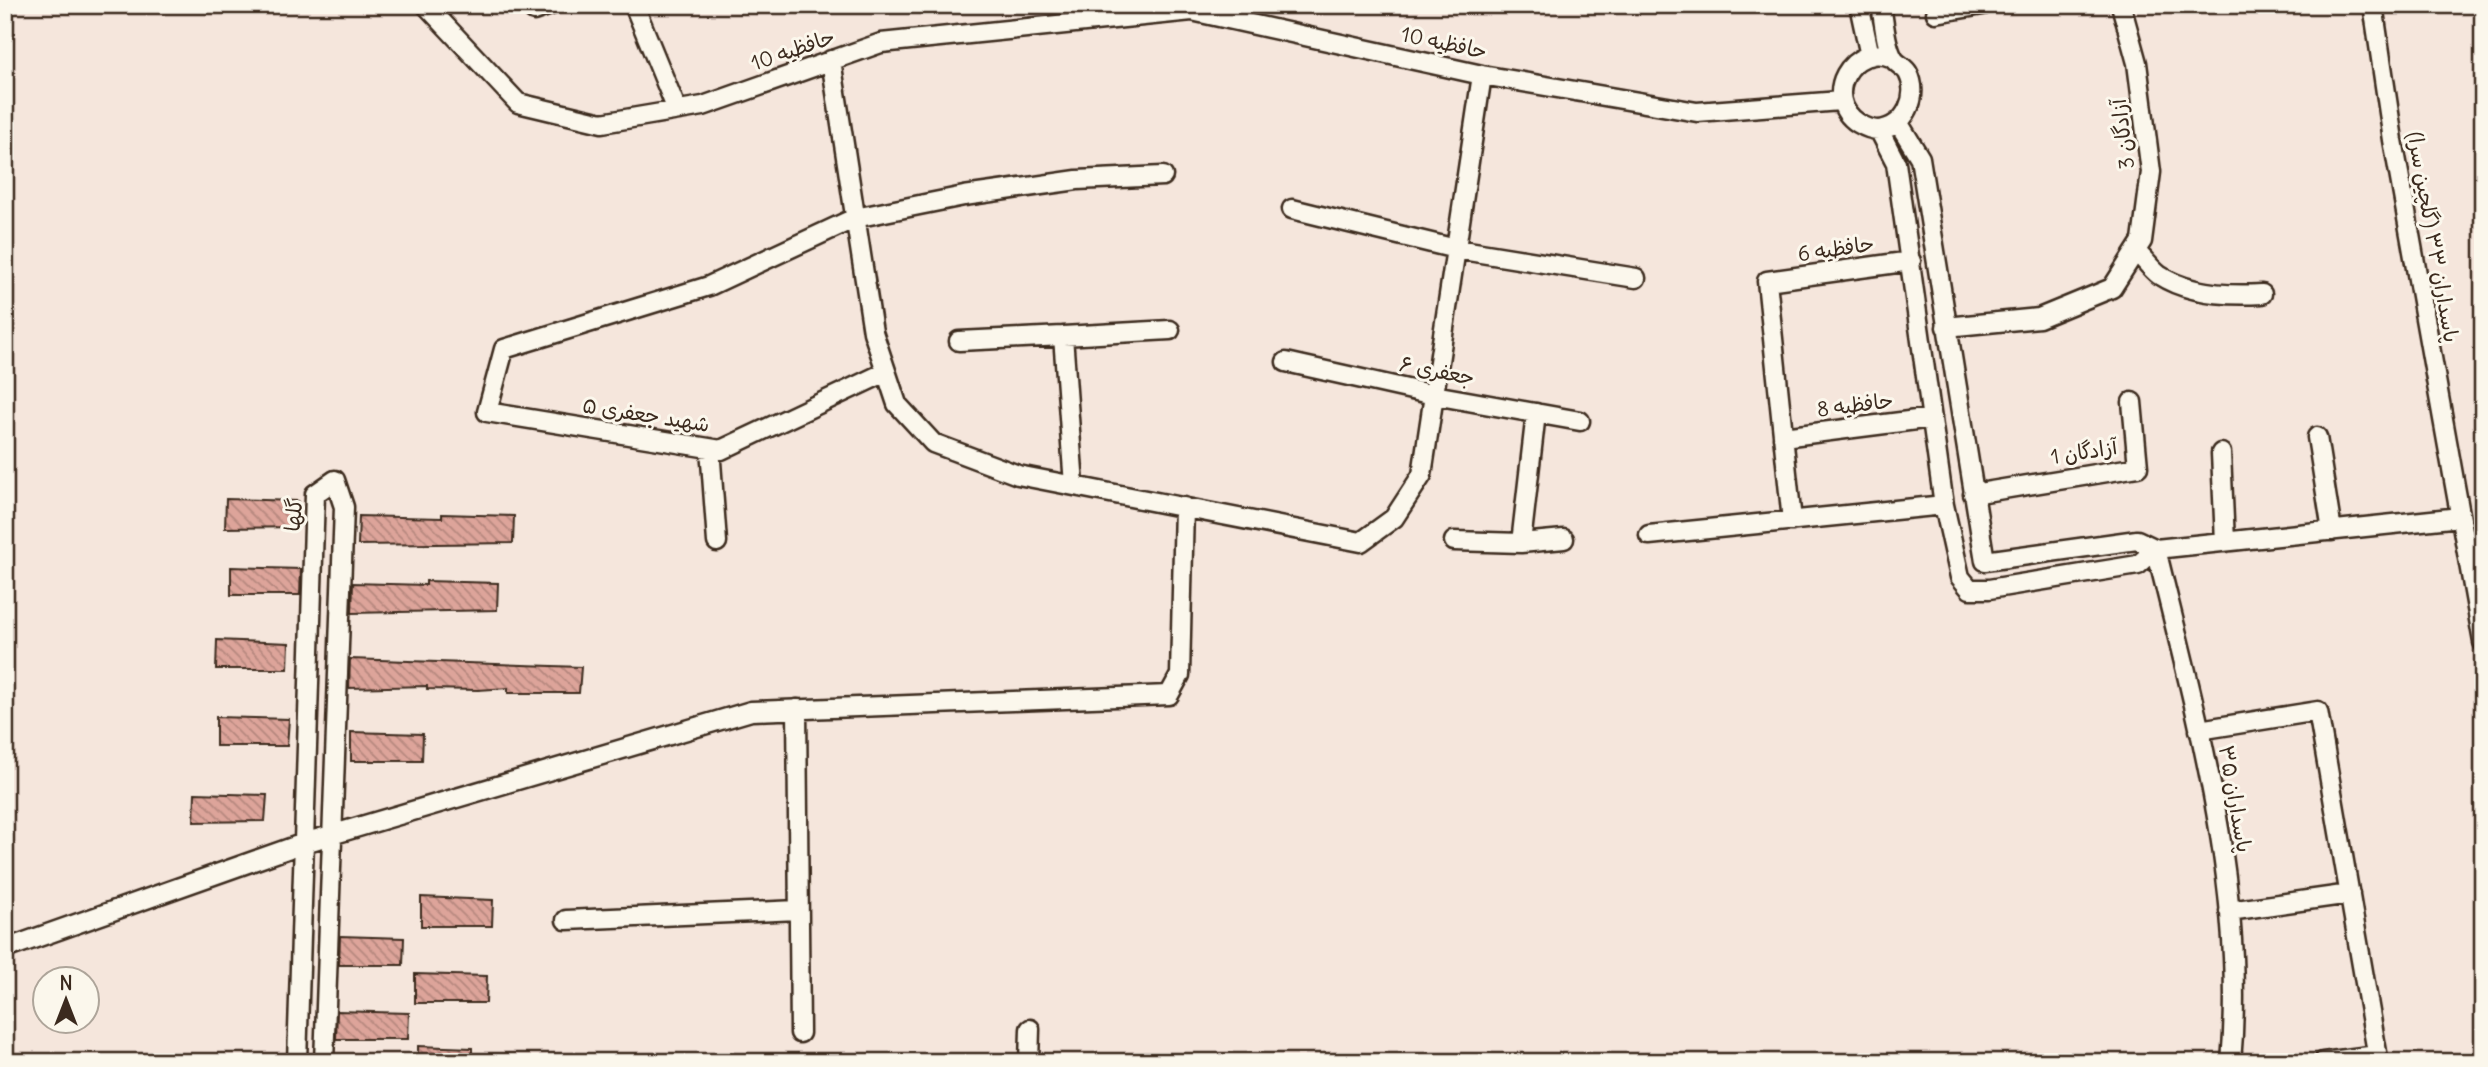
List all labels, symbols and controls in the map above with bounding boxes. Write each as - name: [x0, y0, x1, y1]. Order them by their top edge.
- street label: حافظیه 10: [1399, 20, 1489, 65]
- street label: حافظیه 10: [747, 23, 838, 76]
- street label: آزادگان 3: [2105, 97, 2140, 171]
- street label: پاسداران ۳۳ (گلچین سرا): [2402, 129, 2465, 345]
- street label: حافظیه 6: [1796, 230, 1876, 267]
- street label: جعفری ۶: [1397, 350, 1477, 391]
- street label: حافظیه 8: [1815, 386, 1895, 423]
- street label: شهید جعفری ۵: [581, 391, 712, 438]
- street label: آزادگان 1: [2049, 433, 2120, 470]
- street label: گلها: [278, 497, 309, 533]
- street label: پاسداران ۳۵: [2213, 743, 2258, 855]
- north arrow: [32, 965, 102, 1036]
- text: N: [59, 971, 73, 995]

